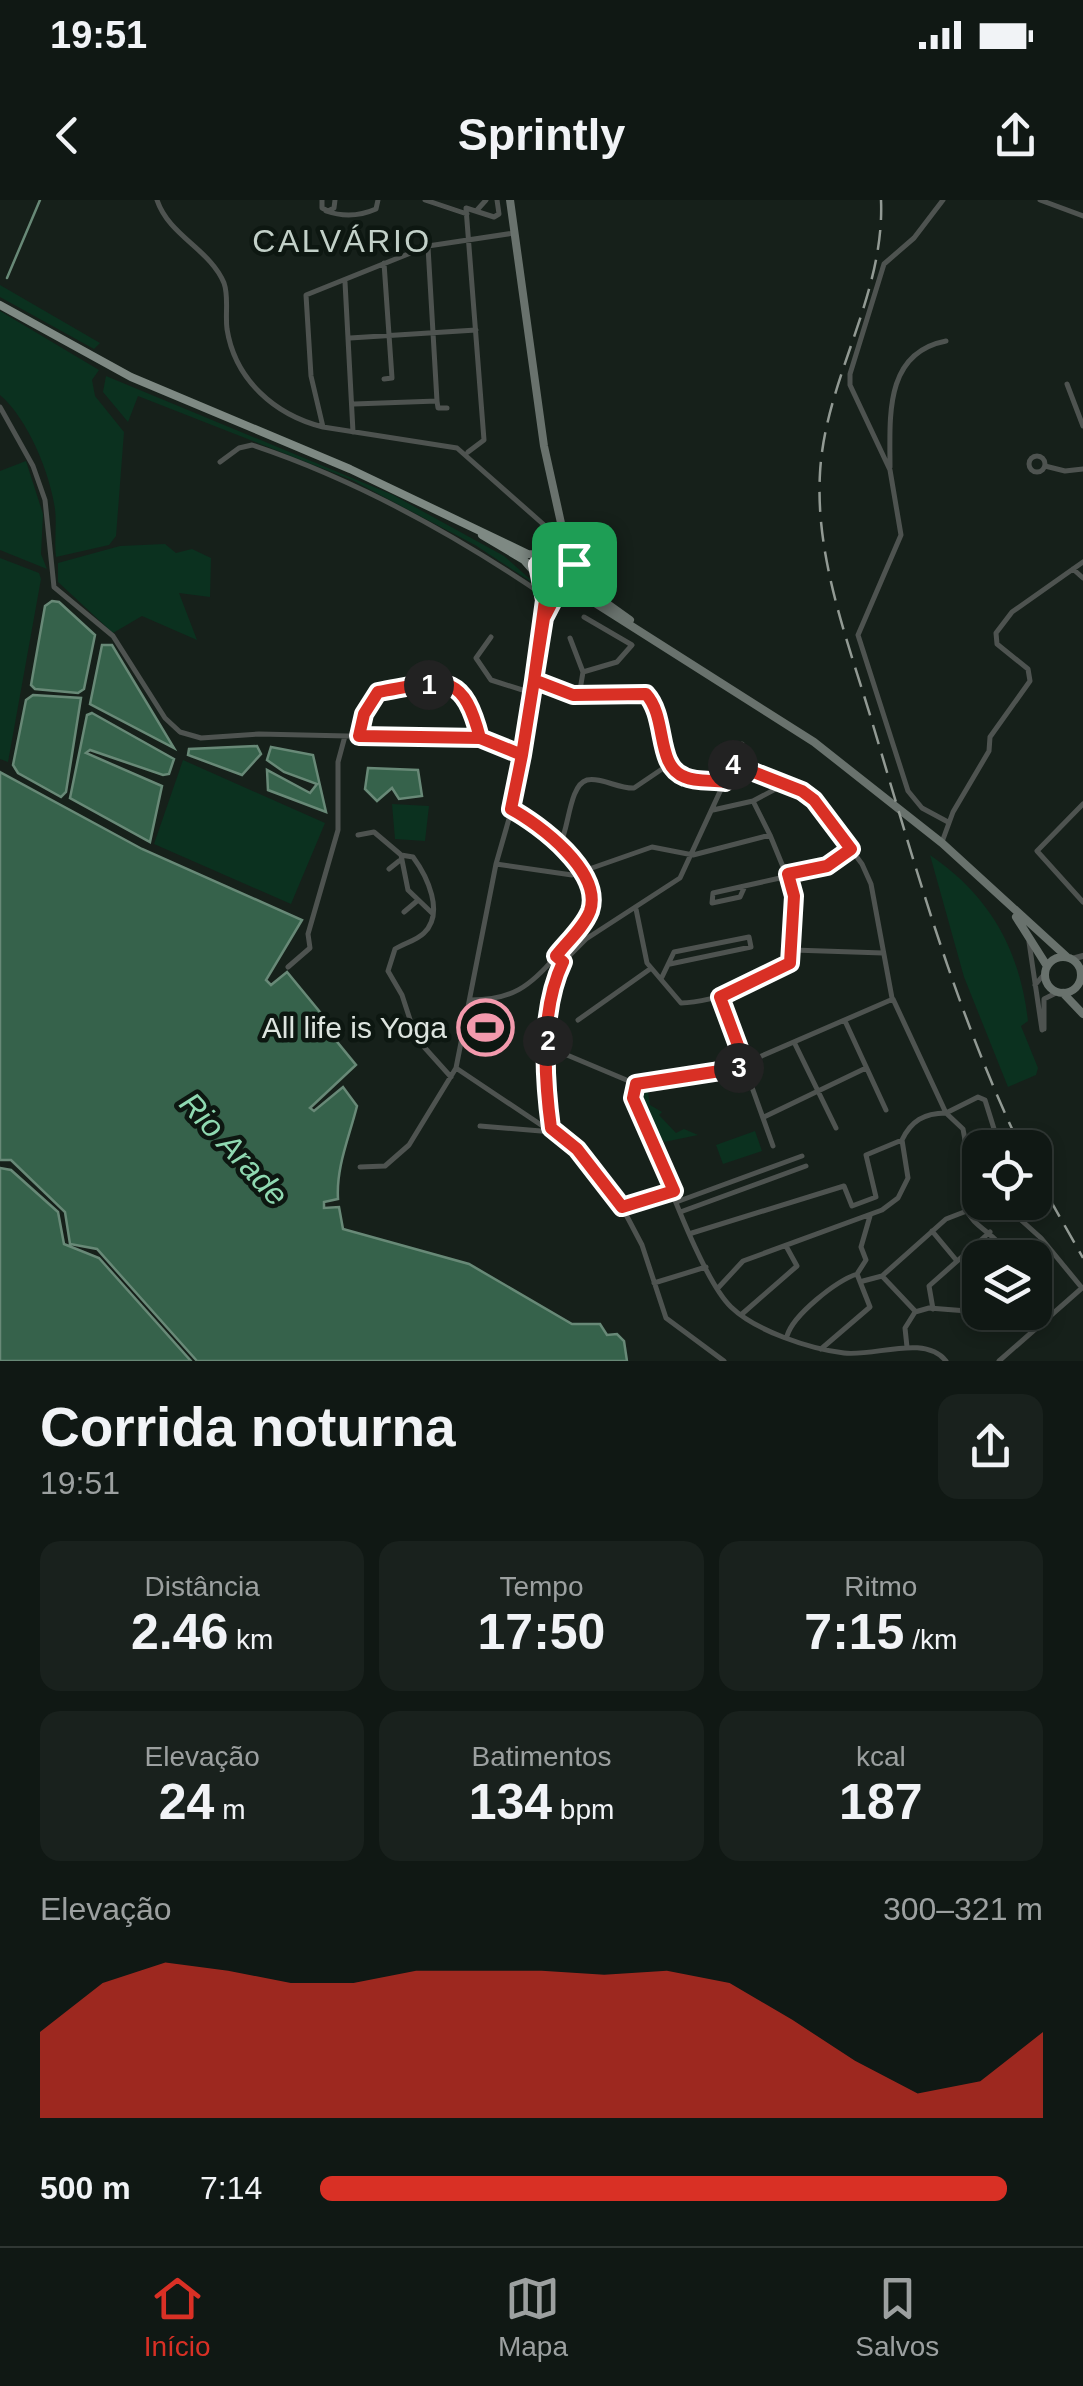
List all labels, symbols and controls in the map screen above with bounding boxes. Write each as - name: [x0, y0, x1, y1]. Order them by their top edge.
- text: 19:51: [50, 14, 147, 56]
- icon: back: [40, 108, 95, 163]
- icon: share: [988, 108, 1043, 163]
- text: Sprintly: [458, 109, 625, 160]
- district label: CALVÁRIO: [252, 223, 432, 259]
- pin: [532, 522, 617, 607]
- icon: arrive: [547, 537, 602, 592]
- pin: 1: [404, 660, 454, 710]
- text: 1: [421, 669, 437, 700]
- pin: 4: [708, 740, 758, 790]
- text: 4: [725, 749, 741, 780]
- sports icon: All life is Yoga: [456, 997, 516, 1057]
- place label: All life is Yoga: [262, 1011, 447, 1044]
- pin: 2: [523, 1016, 573, 1066]
- text: 2: [540, 1025, 556, 1056]
- pin: 3: [714, 1043, 764, 1093]
- text: 3: [731, 1052, 747, 1083]
- water label: Rio Arade: [173, 1085, 295, 1213]
- map controls: [962, 1130, 1052, 1330]
- button: locate: [962, 1130, 1052, 1220]
- button: layers: [962, 1240, 1052, 1330]
- button: share: [938, 1394, 1043, 1499]
- text: Corrida noturna: [40, 1396, 456, 1458]
- text: 19:51: [40, 1465, 120, 1501]
- text: Distância: [145, 1571, 260, 1602]
- text: Tempo: [499, 1571, 584, 1602]
- text: Ritmo: [844, 1571, 917, 1602]
- text: 2.46: [131, 1604, 228, 1660]
- text: 17:50: [478, 1604, 605, 1660]
- text: 7:15: [804, 1604, 904, 1660]
- text: km: [228, 1624, 273, 1655]
- text: /km: [904, 1624, 957, 1655]
- text: Elevação: [145, 1741, 260, 1772]
- text: Batimentos: [471, 1741, 612, 1772]
- text: kcal: [856, 1741, 906, 1772]
- text: 24: [159, 1774, 214, 1830]
- text: 134: [469, 1774, 552, 1830]
- text: 187: [839, 1774, 923, 1830]
- text: m: [214, 1794, 246, 1825]
- text: bpm: [552, 1794, 614, 1825]
- text: Elevação: [40, 1891, 172, 1927]
- text: 300–321 m: [883, 1891, 1043, 1927]
- text: 500 m: [40, 2170, 131, 2206]
- text: 7:14: [200, 2170, 262, 2206]
- tab: Início: [144, 2271, 211, 2363]
- tab: Mapa: [498, 2271, 568, 2363]
- tab: Salvos: [855, 2271, 939, 2363]

